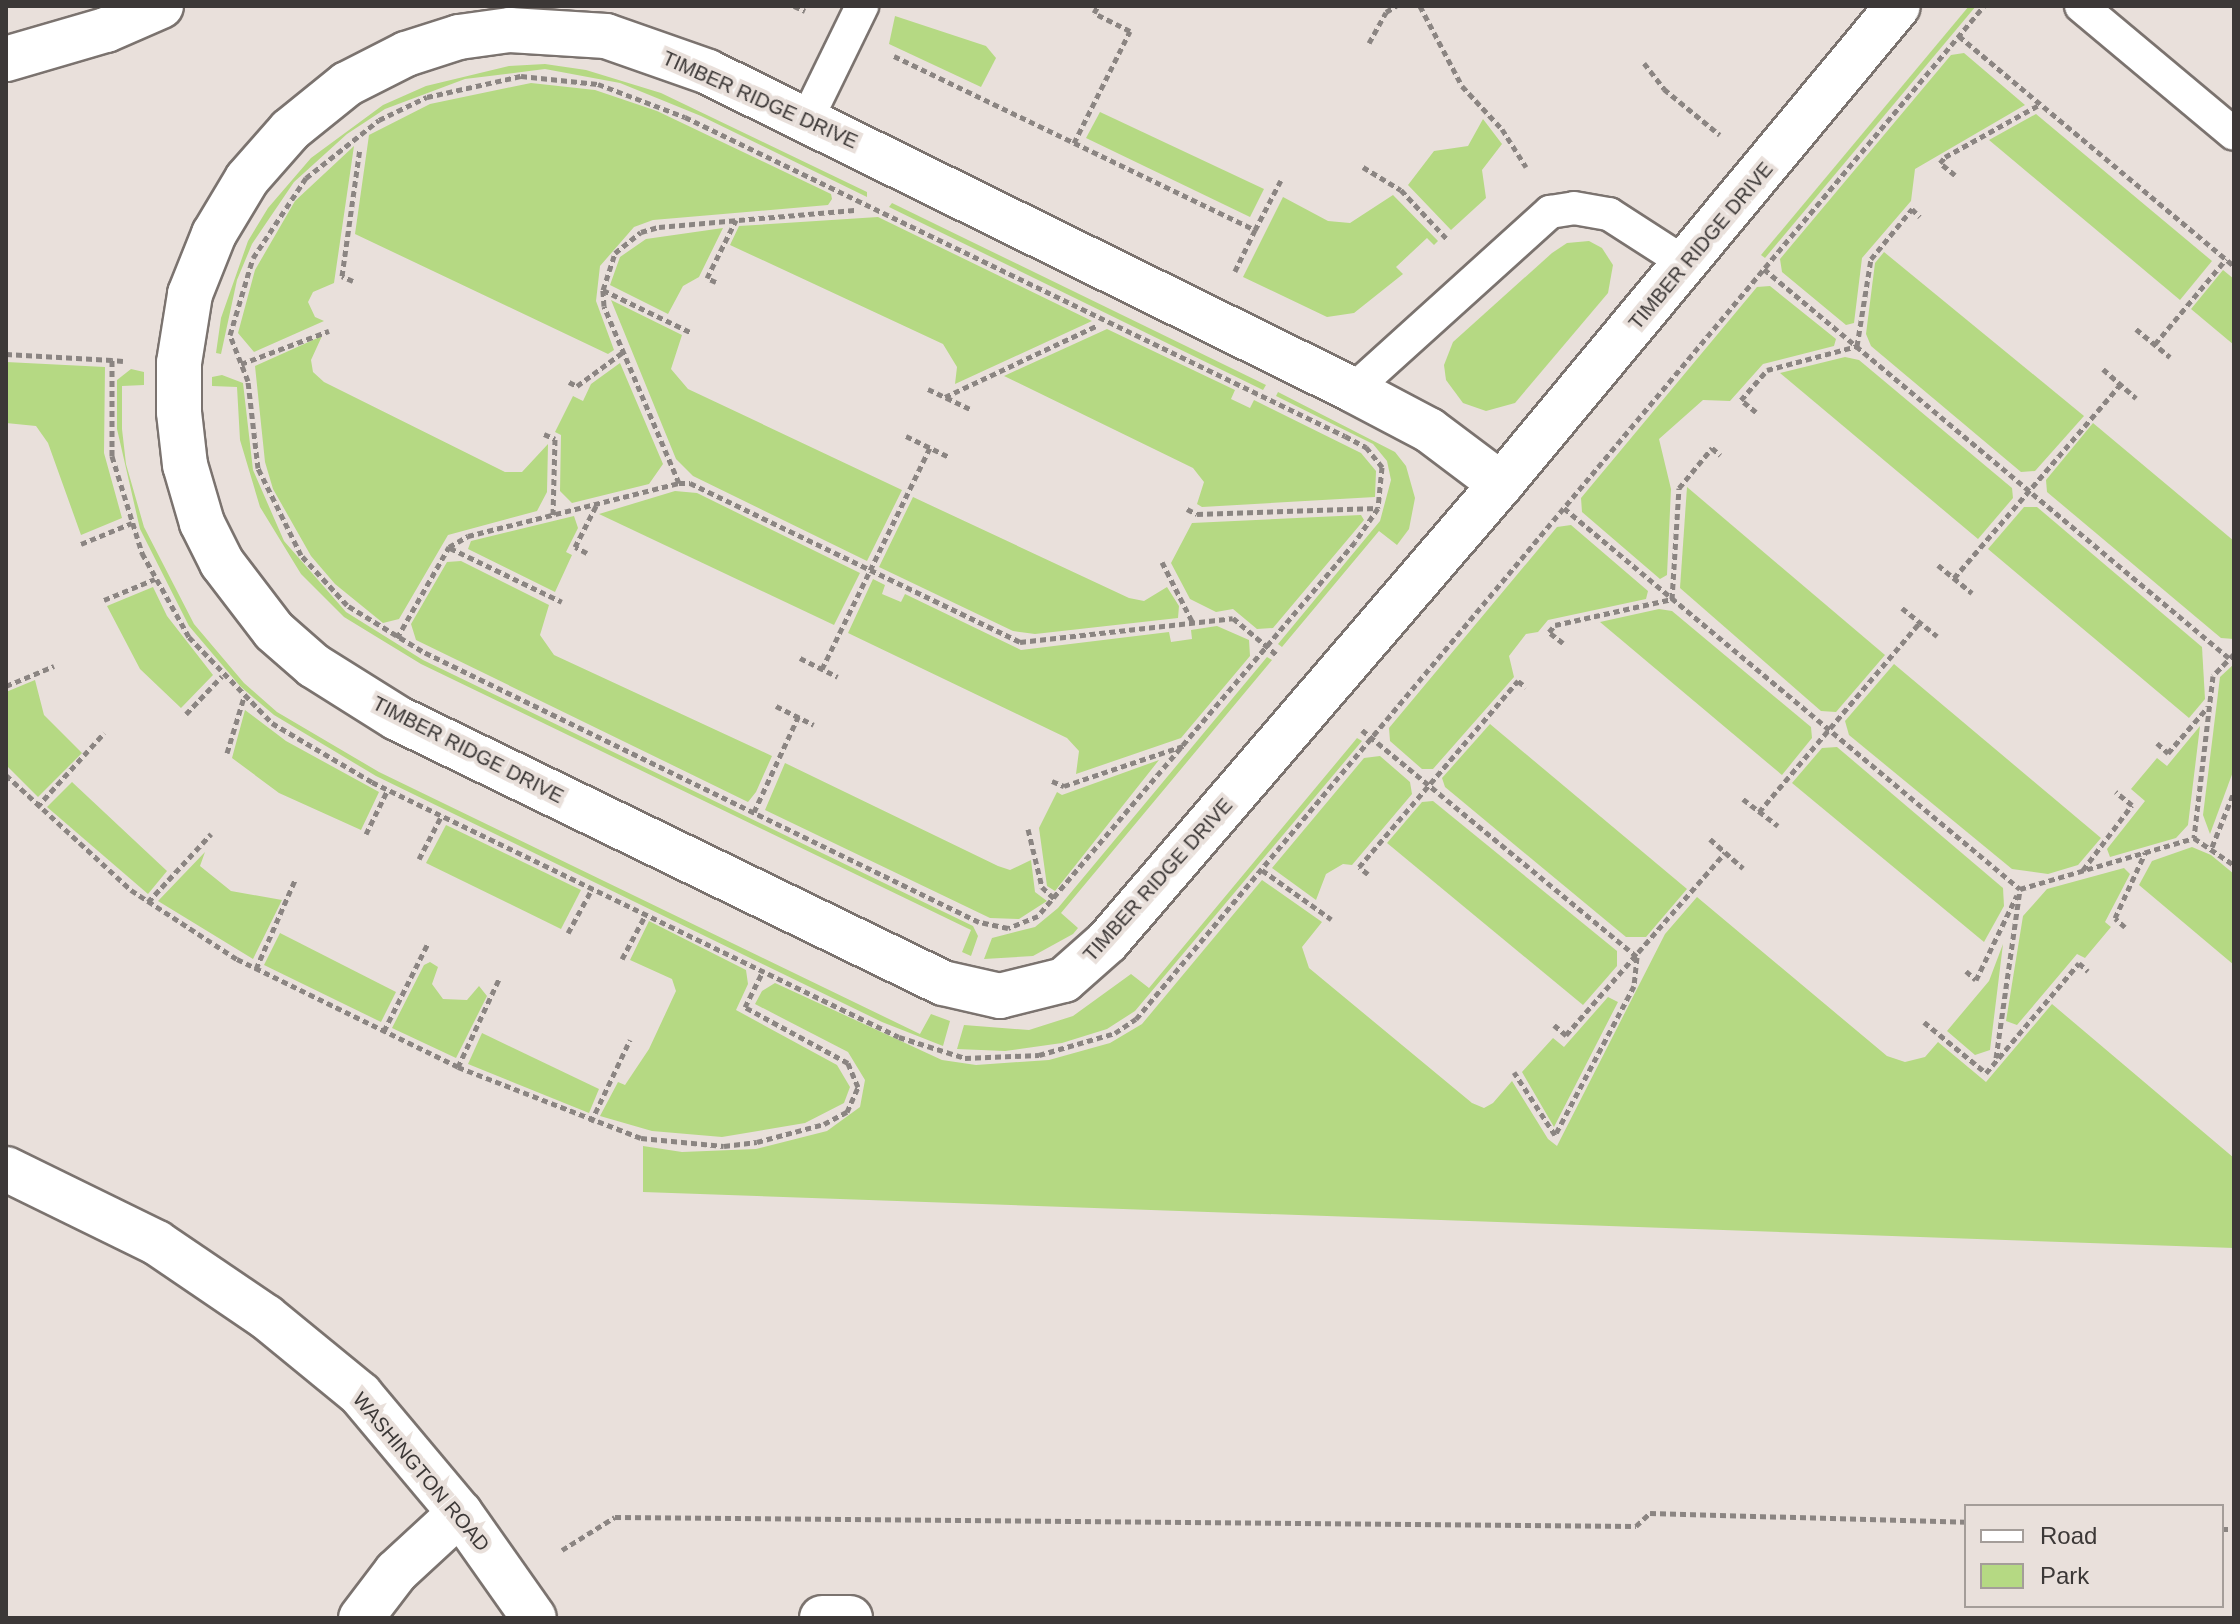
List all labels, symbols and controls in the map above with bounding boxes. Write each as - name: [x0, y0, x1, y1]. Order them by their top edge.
- street label: TIMBER RIDGE DRIVE: [659, 46, 861, 154]
- street label: TIMBER RIDGE DRIVE: [1624, 157, 1778, 335]
- street label: TIMBER RIDGE DRIVE: [368, 691, 568, 809]
- street label: TIMBER RIDGE DRIVE: [1078, 794, 1238, 966]
- street label: WASHINGTON ROAD: [348, 1388, 494, 1556]
- legend: [1964, 1504, 2224, 1608]
- text: Road: [2040, 1522, 2097, 1549]
- text: Park: [2040, 1562, 2089, 1589]

